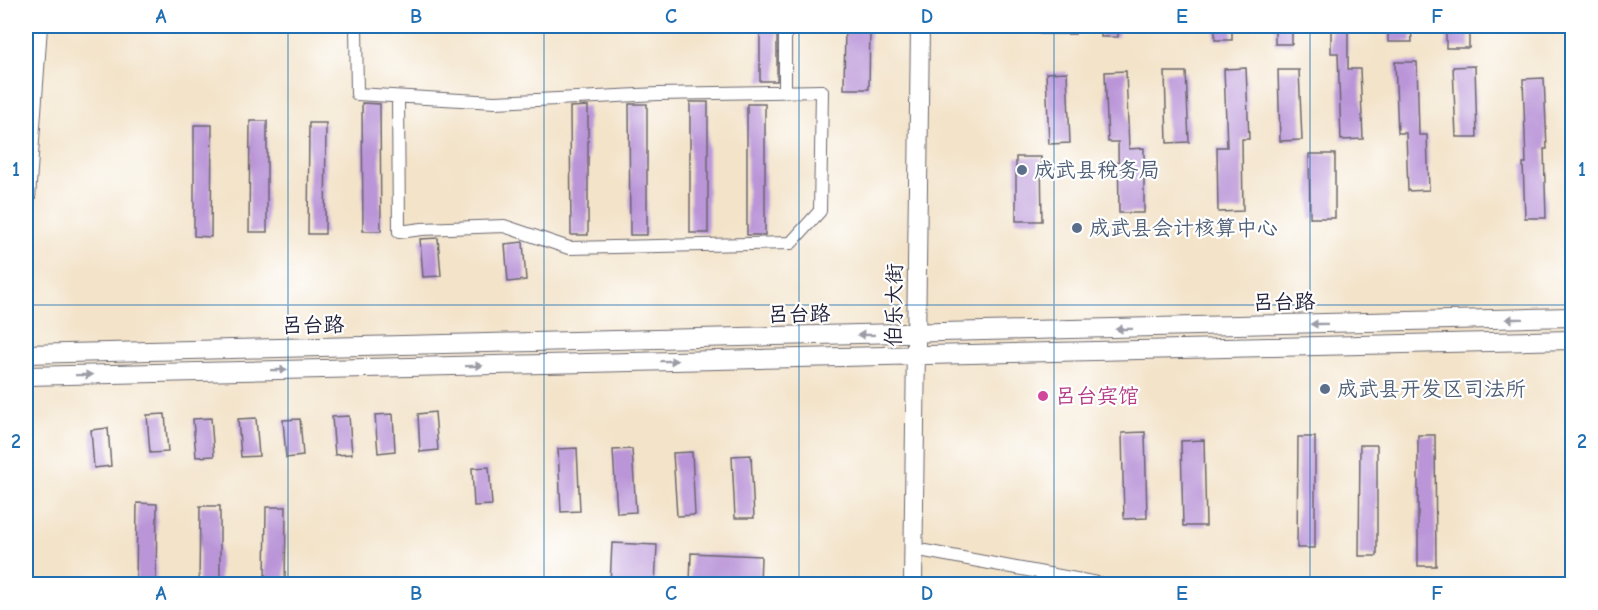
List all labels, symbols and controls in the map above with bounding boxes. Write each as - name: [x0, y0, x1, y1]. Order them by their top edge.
- text: A: [155, 5, 167, 28]
- text: B: [410, 5, 422, 28]
- text: C: [665, 5, 677, 28]
- text: D: [921, 5, 933, 28]
- text: E: [1176, 5, 1188, 28]
- text: F: [1431, 5, 1443, 28]
- text: 1: [12, 158, 20, 181]
- place label: 成武县税务局: [1034, 158, 1160, 182]
- text: 1: [1578, 158, 1586, 181]
- marker: 成武县税务局: [1015, 163, 1029, 177]
- place label: 成武县会计核算中心: [1089, 216, 1278, 240]
- marker: 成武县会计核算中心: [1070, 221, 1084, 235]
- street label: 伯乐大街: [881, 263, 907, 347]
- street label: 吕台路: [1252, 289, 1316, 315]
- street label: 吕台路: [767, 301, 831, 327]
- street label: 吕台路: [281, 312, 345, 338]
- one-way arrow: [1505, 314, 1524, 323]
- one-way arrow: [1310, 319, 1329, 328]
- one-way arrow: [1115, 324, 1134, 333]
- one-way arrow: [857, 330, 876, 340]
- one-way arrow: [659, 356, 678, 366]
- one-way arrow: [464, 361, 483, 371]
- one-way arrow: [269, 365, 288, 375]
- one-way arrow: [74, 370, 93, 380]
- place label: 成武县开发区司法所: [1337, 377, 1526, 401]
- marker: 成武县开发区司法所: [1318, 382, 1332, 396]
- place label: 吕台宾馆: [1055, 384, 1139, 408]
- marker: 吕台宾馆: [1036, 389, 1050, 403]
- text: 2: [11, 430, 21, 453]
- text: 2: [1577, 430, 1587, 453]
- text: A: [155, 582, 167, 605]
- text: B: [410, 582, 422, 605]
- text: C: [665, 582, 677, 605]
- text: D: [921, 582, 933, 605]
- text: E: [1176, 582, 1188, 605]
- text: F: [1431, 582, 1443, 605]

